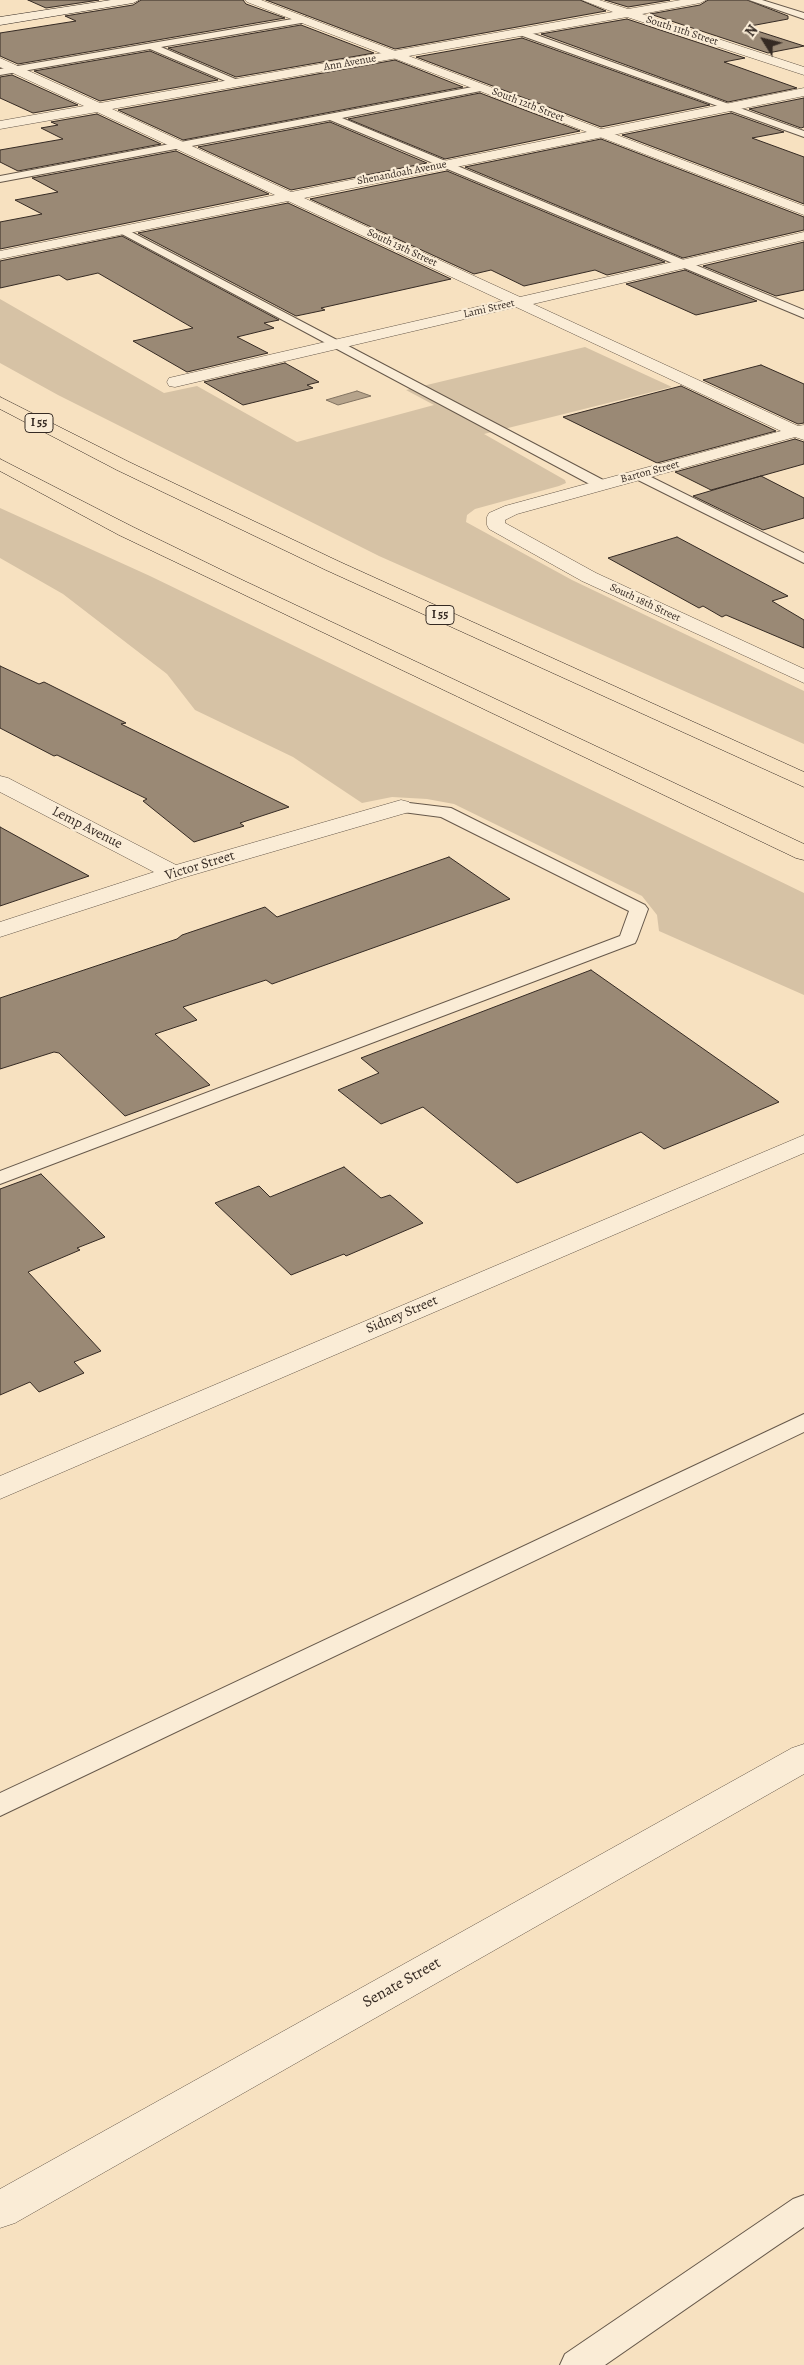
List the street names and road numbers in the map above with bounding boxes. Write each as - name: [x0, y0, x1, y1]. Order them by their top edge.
- street label: South 11th Street: [644, 13, 720, 49]
- street label: Ann Avenue: [323, 52, 377, 74]
- street label: South 12th Street: [490, 85, 566, 125]
- street label: Shenandoah Avenue: [356, 158, 448, 188]
- street label: South 13th Street: [365, 226, 439, 270]
- street label: Lami Street: [462, 297, 516, 321]
- road number: I 55: [25, 413, 53, 432]
- street label: Barton Street: [619, 458, 681, 486]
- street label: South 18th Street: [608, 581, 682, 625]
- road number: I 55: [426, 606, 454, 624]
- street label: Lemp Avenue: [49, 803, 125, 853]
- street label: Victor Street: [163, 847, 237, 885]
- street label: Sidney Street: [364, 1292, 440, 1338]
- street label: Senate Street: [360, 1954, 444, 2012]

